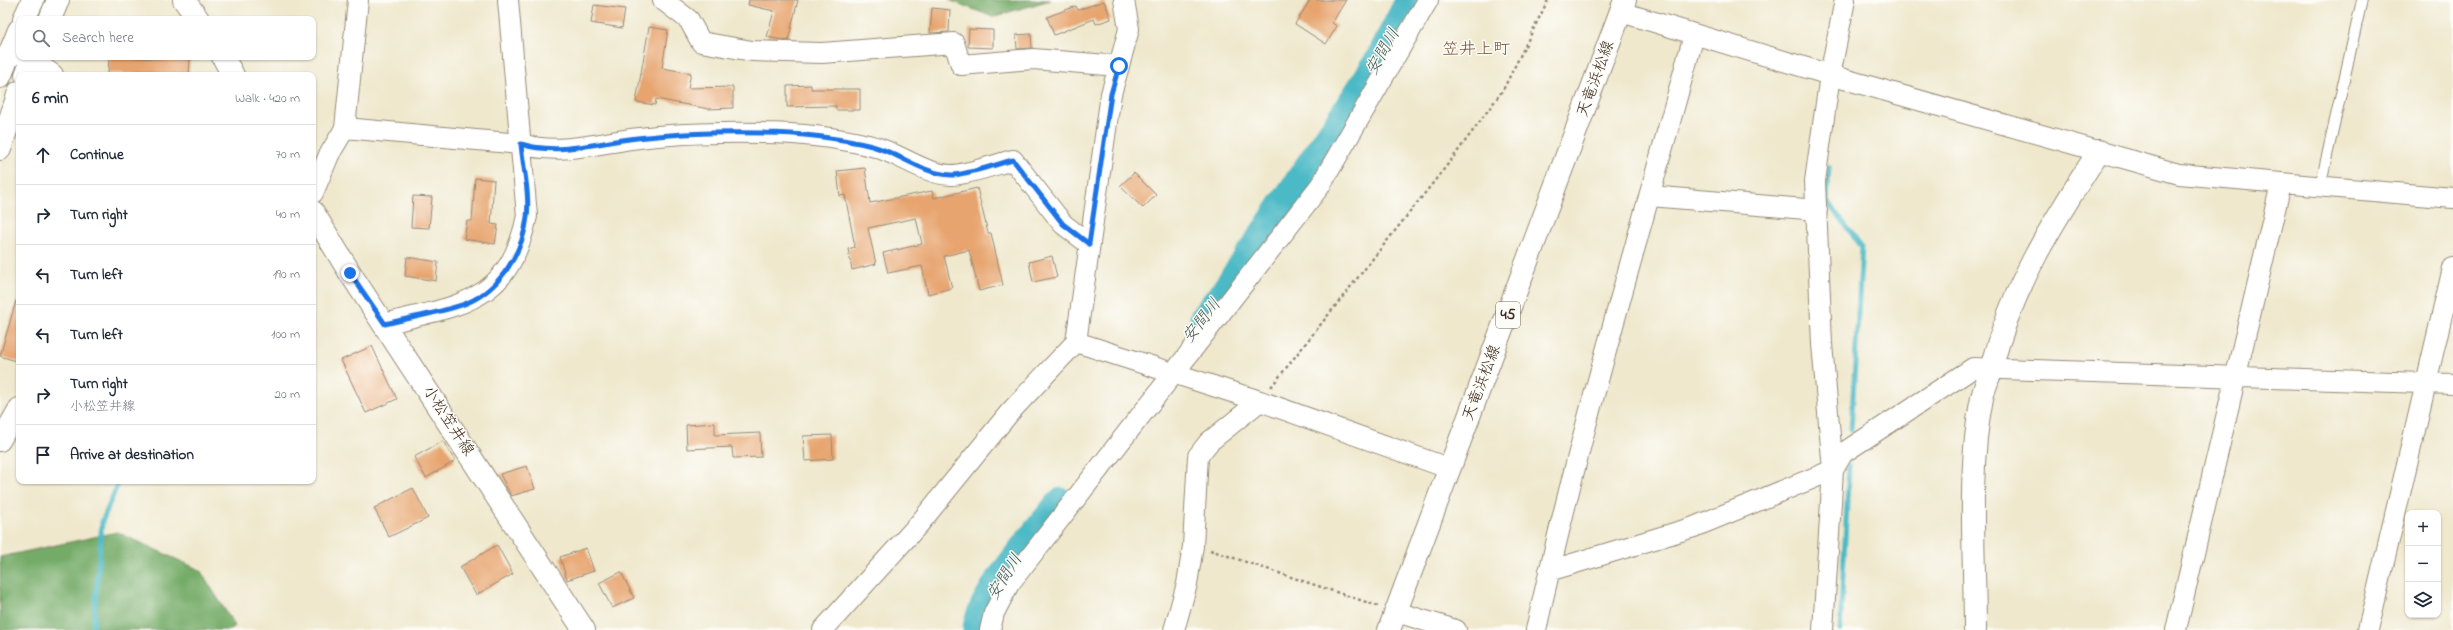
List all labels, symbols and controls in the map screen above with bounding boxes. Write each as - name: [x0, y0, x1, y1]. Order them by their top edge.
- search box: [16, 16, 316, 60]
- water label: 安間川: [1359, 24, 1407, 80]
- icon: search: [30, 27, 52, 49]
- text: Search here: [62, 27, 134, 49]
- district label: 笠井上町: [1442, 37, 1510, 62]
- street label: 天竜浜松線: [1571, 37, 1621, 121]
- route start: [1110, 57, 1128, 75]
- text: 6 min: [32, 86, 68, 111]
- text: Walk · 420 m: [235, 89, 300, 108]
- icon: ahead: [32, 144, 54, 166]
- text: Continue: [70, 144, 124, 166]
- text: 70 m: [276, 145, 300, 164]
- icon: right: [32, 204, 54, 226]
- text: Turn right: [70, 204, 128, 226]
- text: 40 m: [276, 205, 300, 224]
- icon: left: [32, 264, 54, 286]
- text: Turn left: [70, 264, 123, 286]
- route end: [341, 264, 359, 282]
- text: 190 m: [273, 265, 300, 284]
- water label: 安間川: [1176, 293, 1228, 349]
- road number: 45: [1496, 302, 1520, 328]
- icon: left: [32, 324, 54, 346]
- text: Turn left: [70, 324, 123, 346]
- text: 100 m: [271, 325, 300, 344]
- street label: 天竜浜松線: [1456, 341, 1508, 425]
- text: Turn right: [70, 373, 128, 395]
- street label: 小松笠井線: [416, 381, 480, 461]
- icon: right: [32, 384, 54, 406]
- text: 20 m: [275, 385, 300, 404]
- text: 小松笠井線: [70, 397, 135, 416]
- icon: arrive: [32, 444, 54, 466]
- text: Arrive at destination: [70, 444, 194, 466]
- map controls: [2405, 510, 2441, 618]
- button: +: [2405, 510, 2441, 546]
- button: −: [2405, 546, 2441, 582]
- water label: 安間川: [981, 549, 1029, 605]
- button: layers: [2405, 582, 2441, 618]

